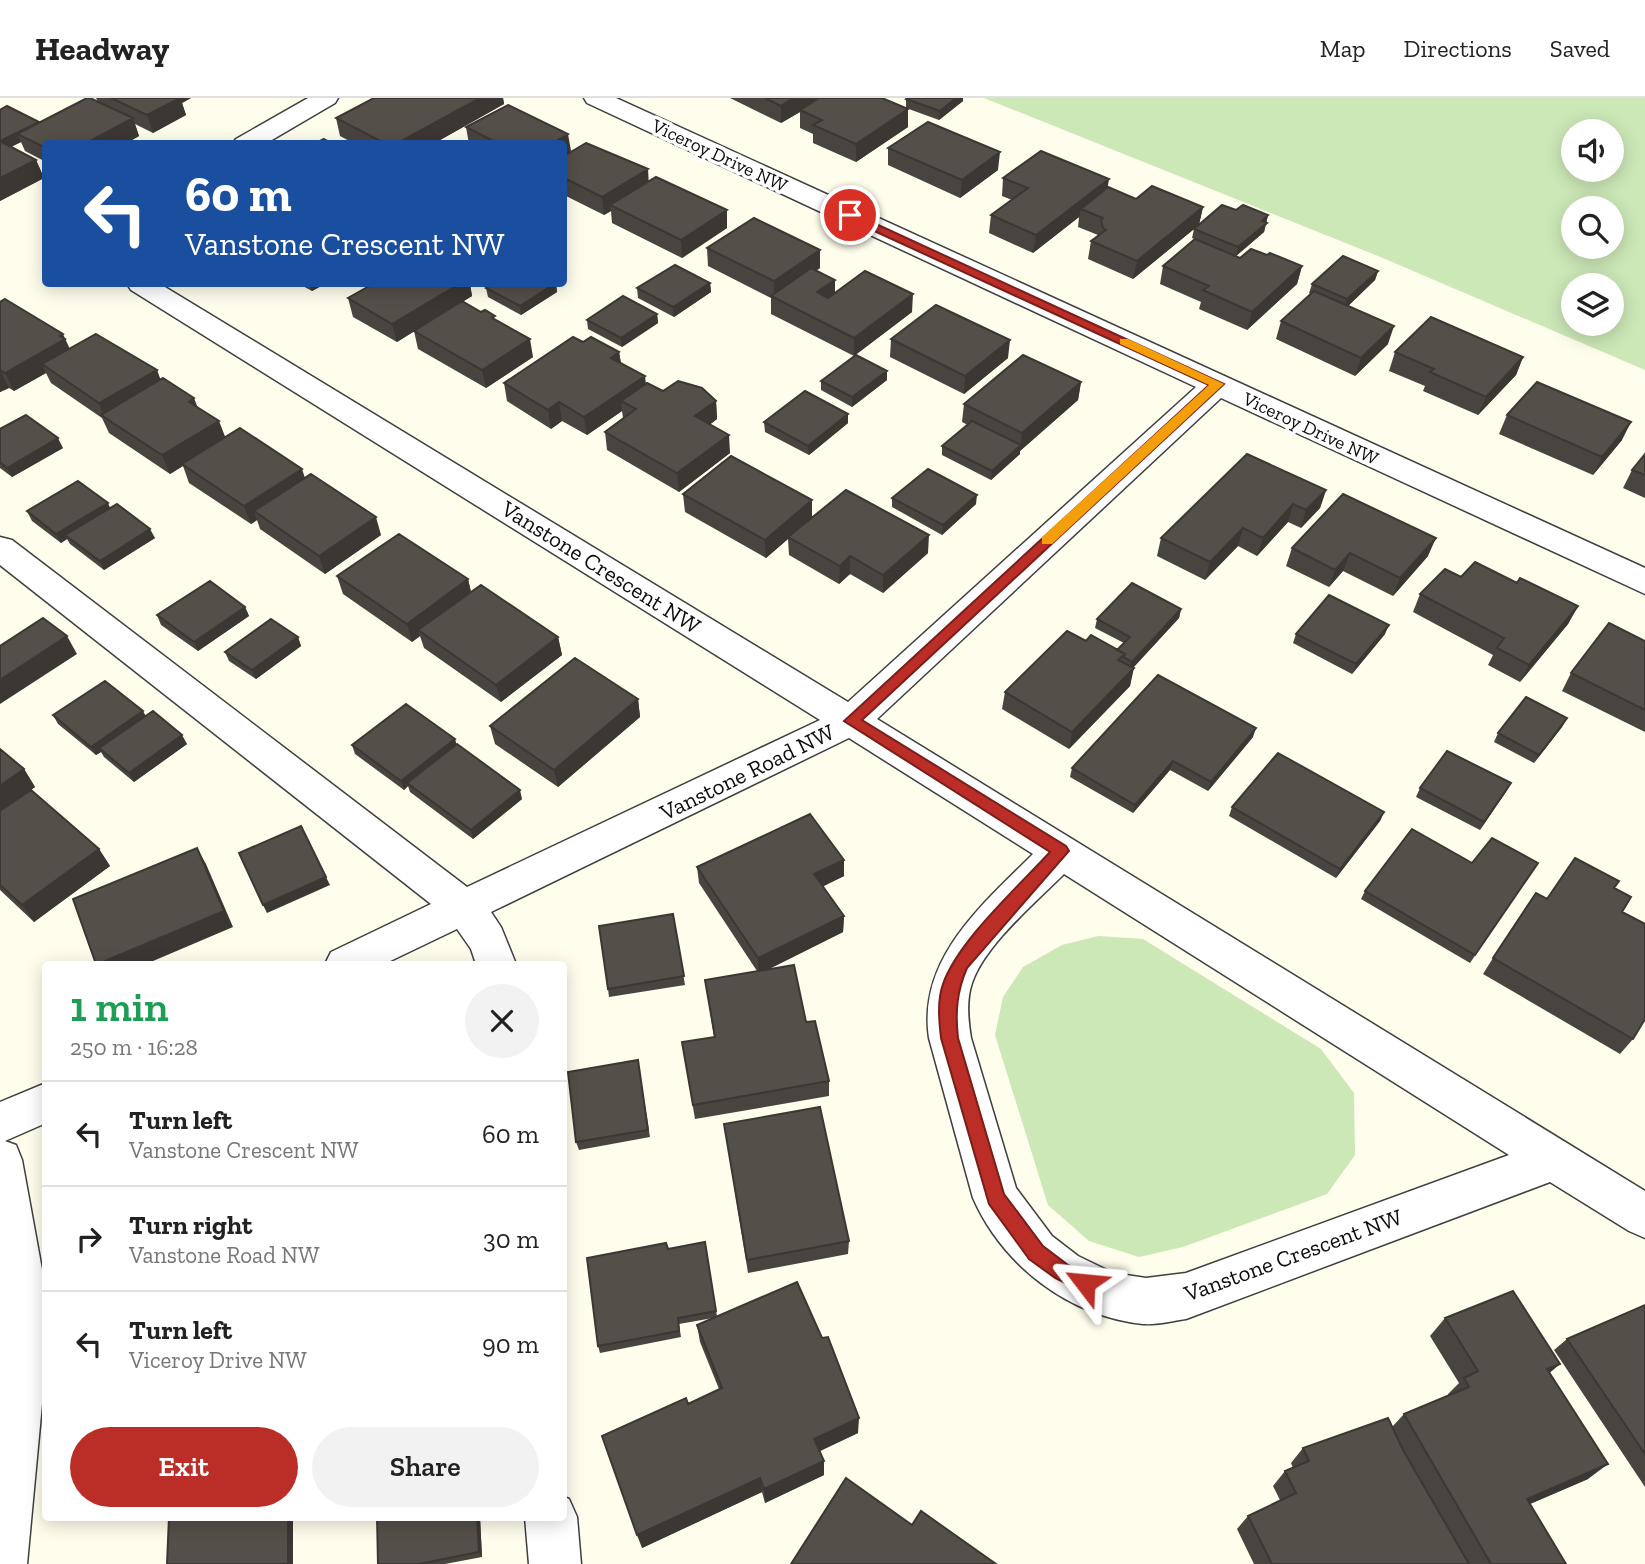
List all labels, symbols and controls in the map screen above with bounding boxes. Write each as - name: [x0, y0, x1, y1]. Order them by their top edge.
- text: Headway: [35, 29, 169, 68]
- text: Map: [1320, 34, 1366, 63]
- text: Directions: [1404, 34, 1512, 63]
- text: Saved: [1550, 34, 1610, 63]
- street label: Viceroy Drive NW: [648, 114, 791, 197]
- map controls: [1561, 119, 1624, 336]
- button: sound: [1561, 119, 1624, 182]
- text: 60 m: [185, 165, 292, 224]
- icon: left: [70, 168, 161, 259]
- pin: [820, 185, 880, 245]
- icon: arrive: [831, 196, 869, 234]
- button: search: [1561, 196, 1624, 259]
- text: Vanstone Crescent NW: [185, 225, 504, 263]
- button: layers: [1561, 273, 1624, 336]
- street label: Viceroy Drive NW: [1239, 387, 1382, 470]
- street label: Vanstone Crescent NW: [495, 494, 706, 640]
- street label: Vanstone Road NW: [654, 717, 839, 827]
- text: 1 min: [70, 981, 169, 1032]
- button: close: [465, 984, 539, 1058]
- text: 250 m · 16:28: [70, 1033, 198, 1061]
- text: Turn left: [129, 1104, 232, 1136]
- icon: left: [70, 1115, 108, 1153]
- text: 60 m: [482, 1118, 539, 1150]
- text: Vanstone Crescent NW: [129, 1136, 359, 1164]
- street label: Vanstone Crescent NW: [1179, 1202, 1406, 1308]
- text: Turn right: [129, 1209, 252, 1241]
- icon: right: [70, 1220, 108, 1258]
- text: 30 m: [483, 1223, 539, 1255]
- text: Vanstone Road NW: [129, 1241, 320, 1269]
- position arrow: [1048, 1246, 1122, 1320]
- text: Turn left: [129, 1314, 232, 1346]
- icon: left: [70, 1325, 108, 1363]
- text: 90 m: [482, 1328, 539, 1360]
- text: Viceroy Drive NW: [129, 1346, 307, 1374]
- button: Exit: [70, 1427, 298, 1507]
- button: Share: [312, 1427, 539, 1507]

